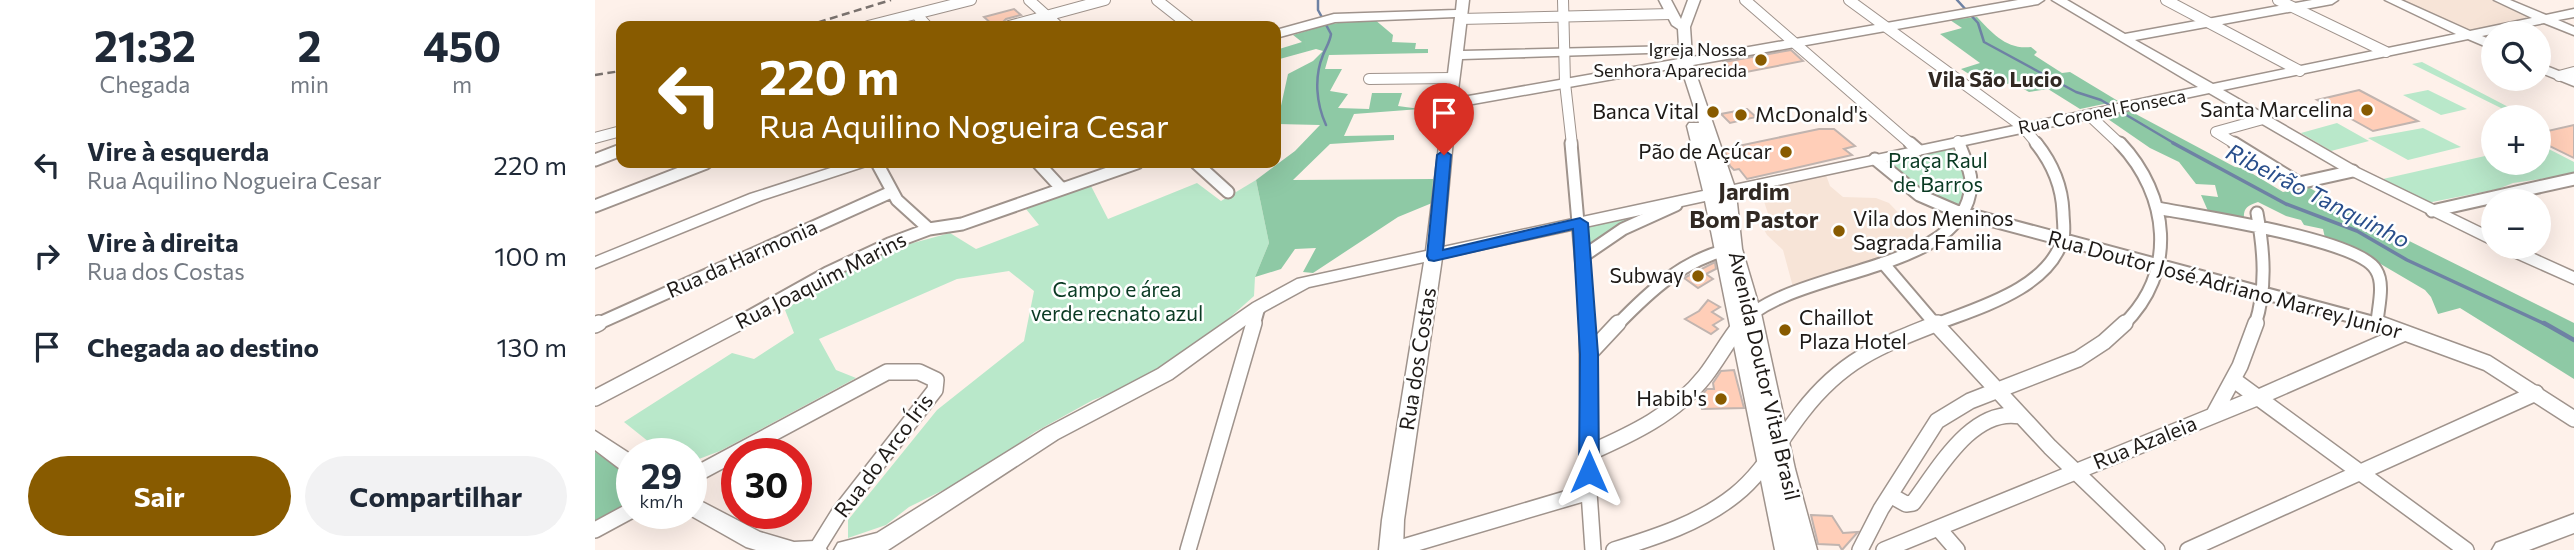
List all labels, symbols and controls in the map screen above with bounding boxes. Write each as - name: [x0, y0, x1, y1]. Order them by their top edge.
- text: 21:32: [94, 19, 196, 71]
- text: 2: [298, 19, 321, 71]
- text: 450: [423, 19, 501, 71]
- map controls: [2481, 21, 2551, 259]
- button: search: [2481, 21, 2551, 91]
- place label: Igreja Nossa Senhora Aparecida: [1593, 38, 1747, 81]
- text: 220 m: [759, 45, 899, 105]
- icon: left: [644, 49, 735, 140]
- marker: Igreja Nossa Senhora Aparecida: [1753, 52, 1769, 68]
- district label: Vila São Lucio: [1928, 66, 2062, 91]
- text: Chegada: [100, 70, 190, 98]
- text: min: [290, 70, 329, 98]
- text: m: [452, 70, 472, 98]
- pin: [1414, 83, 1474, 155]
- street label: Rua Coronel Fonseca: [2016, 84, 2188, 138]
- icon: arrive: [1425, 94, 1463, 132]
- place label: Santa Marcelina: [2200, 96, 2353, 121]
- place label: Banca Vital: [1592, 98, 1699, 123]
- place label: McDonald's: [1755, 101, 1868, 126]
- marker: Santa Marcelina: [2359, 102, 2375, 118]
- marker: Banca Vital: [1705, 104, 1721, 120]
- text: Rua Aquilino Nogueira Cesar: [759, 105, 1169, 145]
- button: +: [2481, 105, 2551, 175]
- marker: McDonald's: [1733, 107, 1749, 123]
- text: Vire à esquerda: [87, 135, 269, 166]
- water label: Ribeirão Tanquinho: [2222, 137, 2415, 253]
- place label: Pão de Açúcar: [1638, 138, 1772, 163]
- marker: Pão de Açúcar: [1778, 144, 1794, 160]
- icon: left: [28, 146, 66, 184]
- park label: Praça Raul de Barros: [1888, 147, 1988, 196]
- text: 220 m: [494, 149, 567, 180]
- text: Rua Aquilino Nogueira Cesar: [87, 166, 382, 194]
- district label: Jardim Bom Pastor: [1689, 176, 1819, 233]
- button: −: [2481, 189, 2551, 259]
- place label: Vila dos Meninos Sagrada Familia: [1853, 205, 2014, 254]
- street label: Rua da Harmonia: [662, 213, 821, 302]
- marker: Vila dos Meninos Sagrada Familia: [1831, 223, 1847, 239]
- street label: Rua Doutor José Adriano Marrey Junior: [2046, 224, 2405, 343]
- text: Vire à direita: [87, 226, 239, 257]
- street label: Rua Joaquim Marins: [731, 226, 910, 334]
- icon: right: [28, 237, 66, 275]
- text: 100 m: [494, 240, 567, 271]
- street label: Avenida Doutor Vital Brasil: [1725, 249, 1806, 503]
- text: Rua dos Costas: [87, 257, 245, 285]
- place label: Subway: [1610, 262, 1684, 287]
- marker: Subway: [1690, 268, 1706, 284]
- park label: Campo e área verde recnato azul: [1031, 276, 1203, 325]
- street label: Rua dos Costas: [1393, 286, 1440, 432]
- place label: Chaillot Plaza Hotel: [1799, 304, 1907, 353]
- marker: Chaillot Plaza Hotel: [1777, 322, 1793, 338]
- icon: arrive: [28, 328, 66, 366]
- text: Chegada ao destino: [87, 331, 319, 362]
- text: 130 m: [496, 331, 567, 362]
- place label: Habib's: [1636, 385, 1707, 410]
- street label: Rua do Arco Íris: [828, 388, 937, 522]
- marker: Habib's: [1713, 391, 1729, 407]
- street label: Rua Azaleia: [2089, 410, 2200, 474]
- position arrow: [1552, 435, 1626, 509]
- speed limit sign: 30: [721, 438, 812, 529]
- text: 29: [641, 453, 682, 496]
- button: Sair: [28, 456, 291, 536]
- button: Compartilhar: [305, 456, 567, 536]
- text: km/h: [640, 490, 683, 512]

